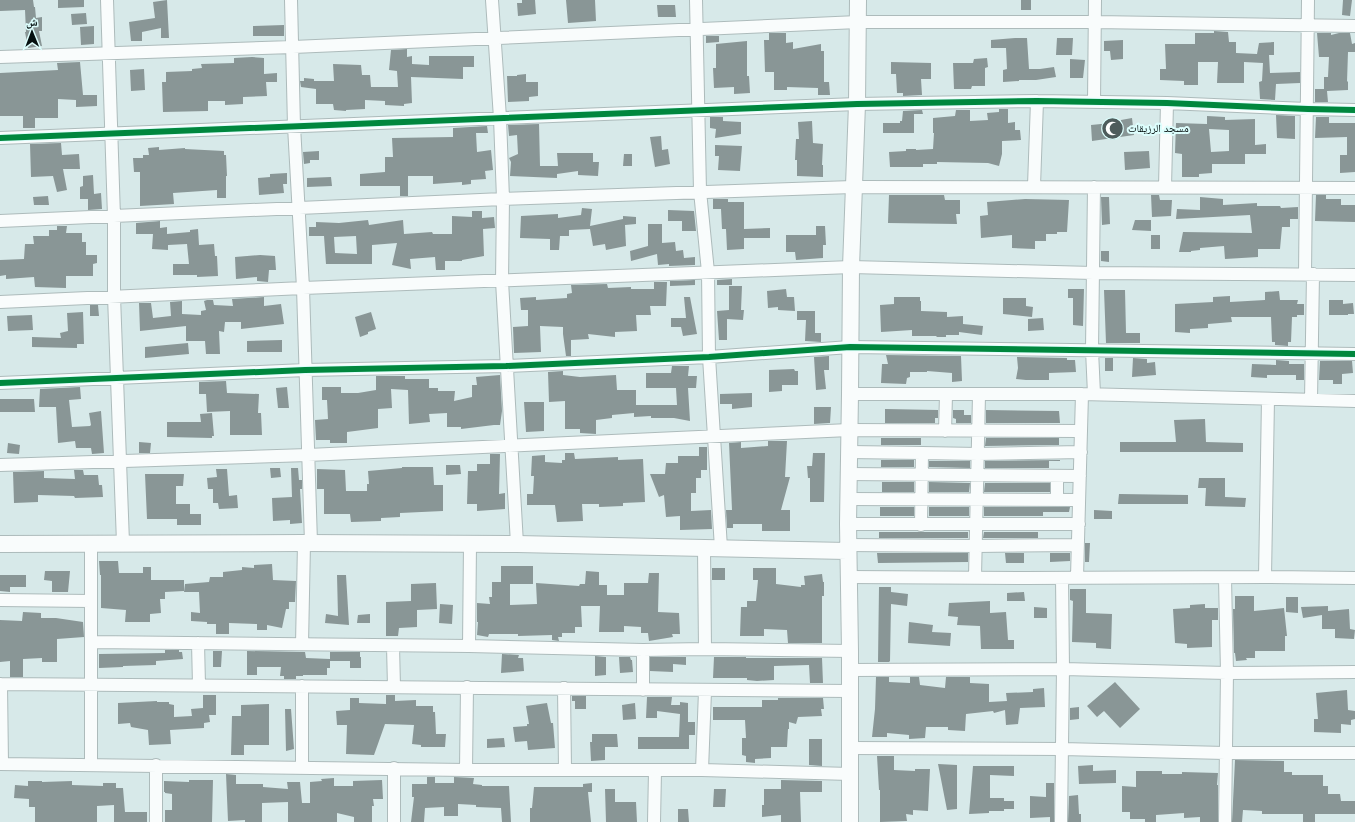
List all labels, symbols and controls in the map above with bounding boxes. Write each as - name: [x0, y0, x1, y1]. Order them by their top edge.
- north arrow: [12, 12, 52, 52]
- text: ش: [26, 16, 38, 30]
- mosque icon: مسجد الرزيقات: [1100, 115, 1126, 141]
- place label: مسجد الرزيقات: [1128, 122, 1189, 135]

